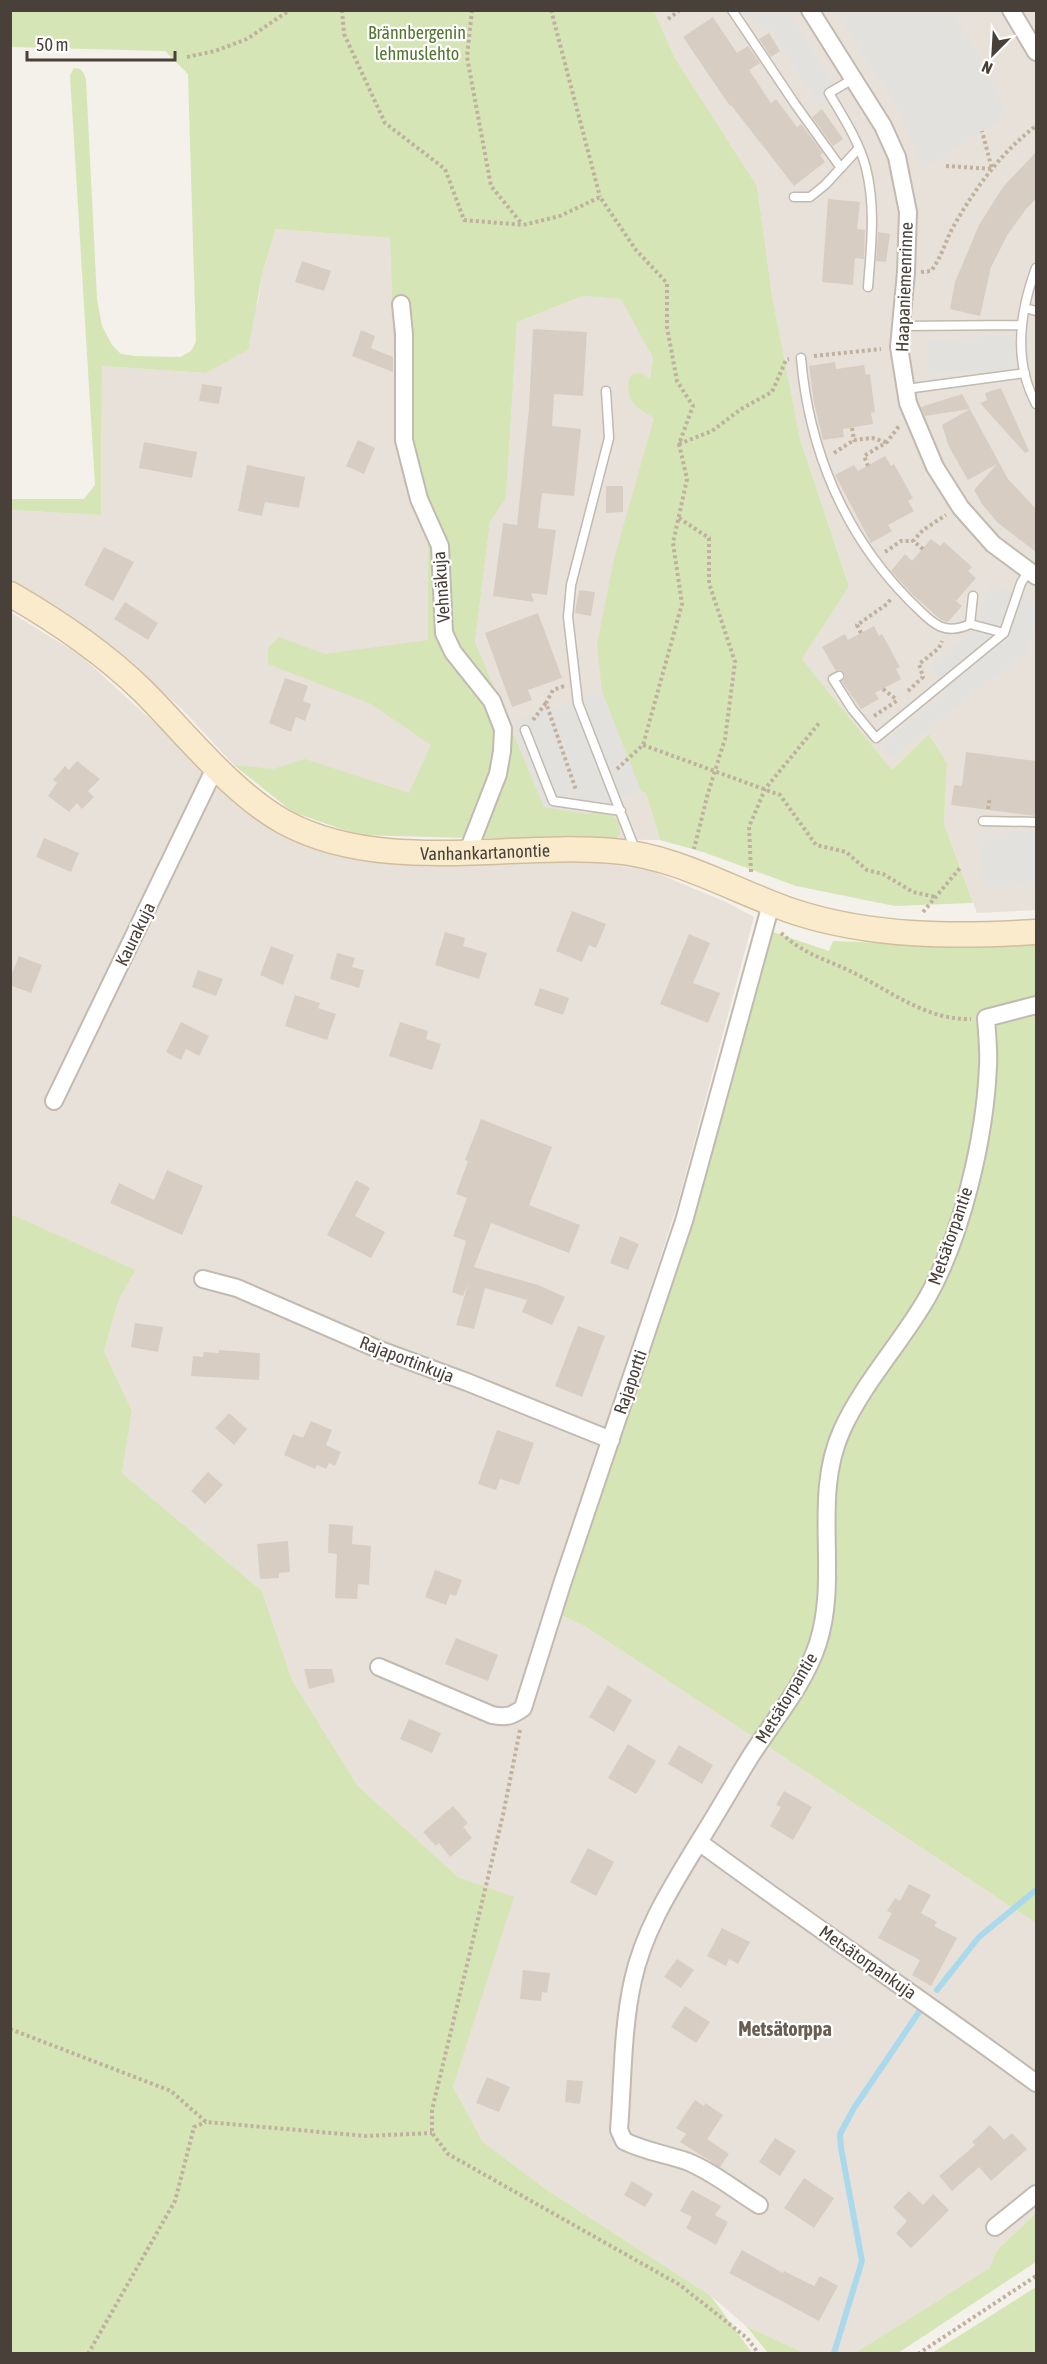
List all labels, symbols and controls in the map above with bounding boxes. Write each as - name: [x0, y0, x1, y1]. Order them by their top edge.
- park label: Brännbergenin lehmuslehto: [368, 22, 466, 64]
- scale bar: [27, 24, 176, 62]
- north arrow: [963, 24, 1023, 84]
- text: 50 m: [36, 34, 68, 55]
- text: N: [979, 58, 995, 78]
- street label: Haapaniemenrinne: [891, 222, 917, 352]
- street label: Vehnäkuja: [428, 551, 454, 623]
- street label: Vanhankartanontie: [420, 839, 550, 864]
- street label: Kaurakuja: [111, 899, 159, 969]
- street label: Metsätorpantie: [923, 1184, 977, 1288]
- street label: Rajaportinkuja: [357, 1331, 457, 1387]
- street label: Rajaportti: [609, 1347, 651, 1417]
- street label: Metsätorpantie: [751, 1649, 821, 1747]
- street label: Metsätorpankuja: [815, 1921, 921, 2003]
- district label: Metsätorppa: [738, 2017, 832, 2040]

